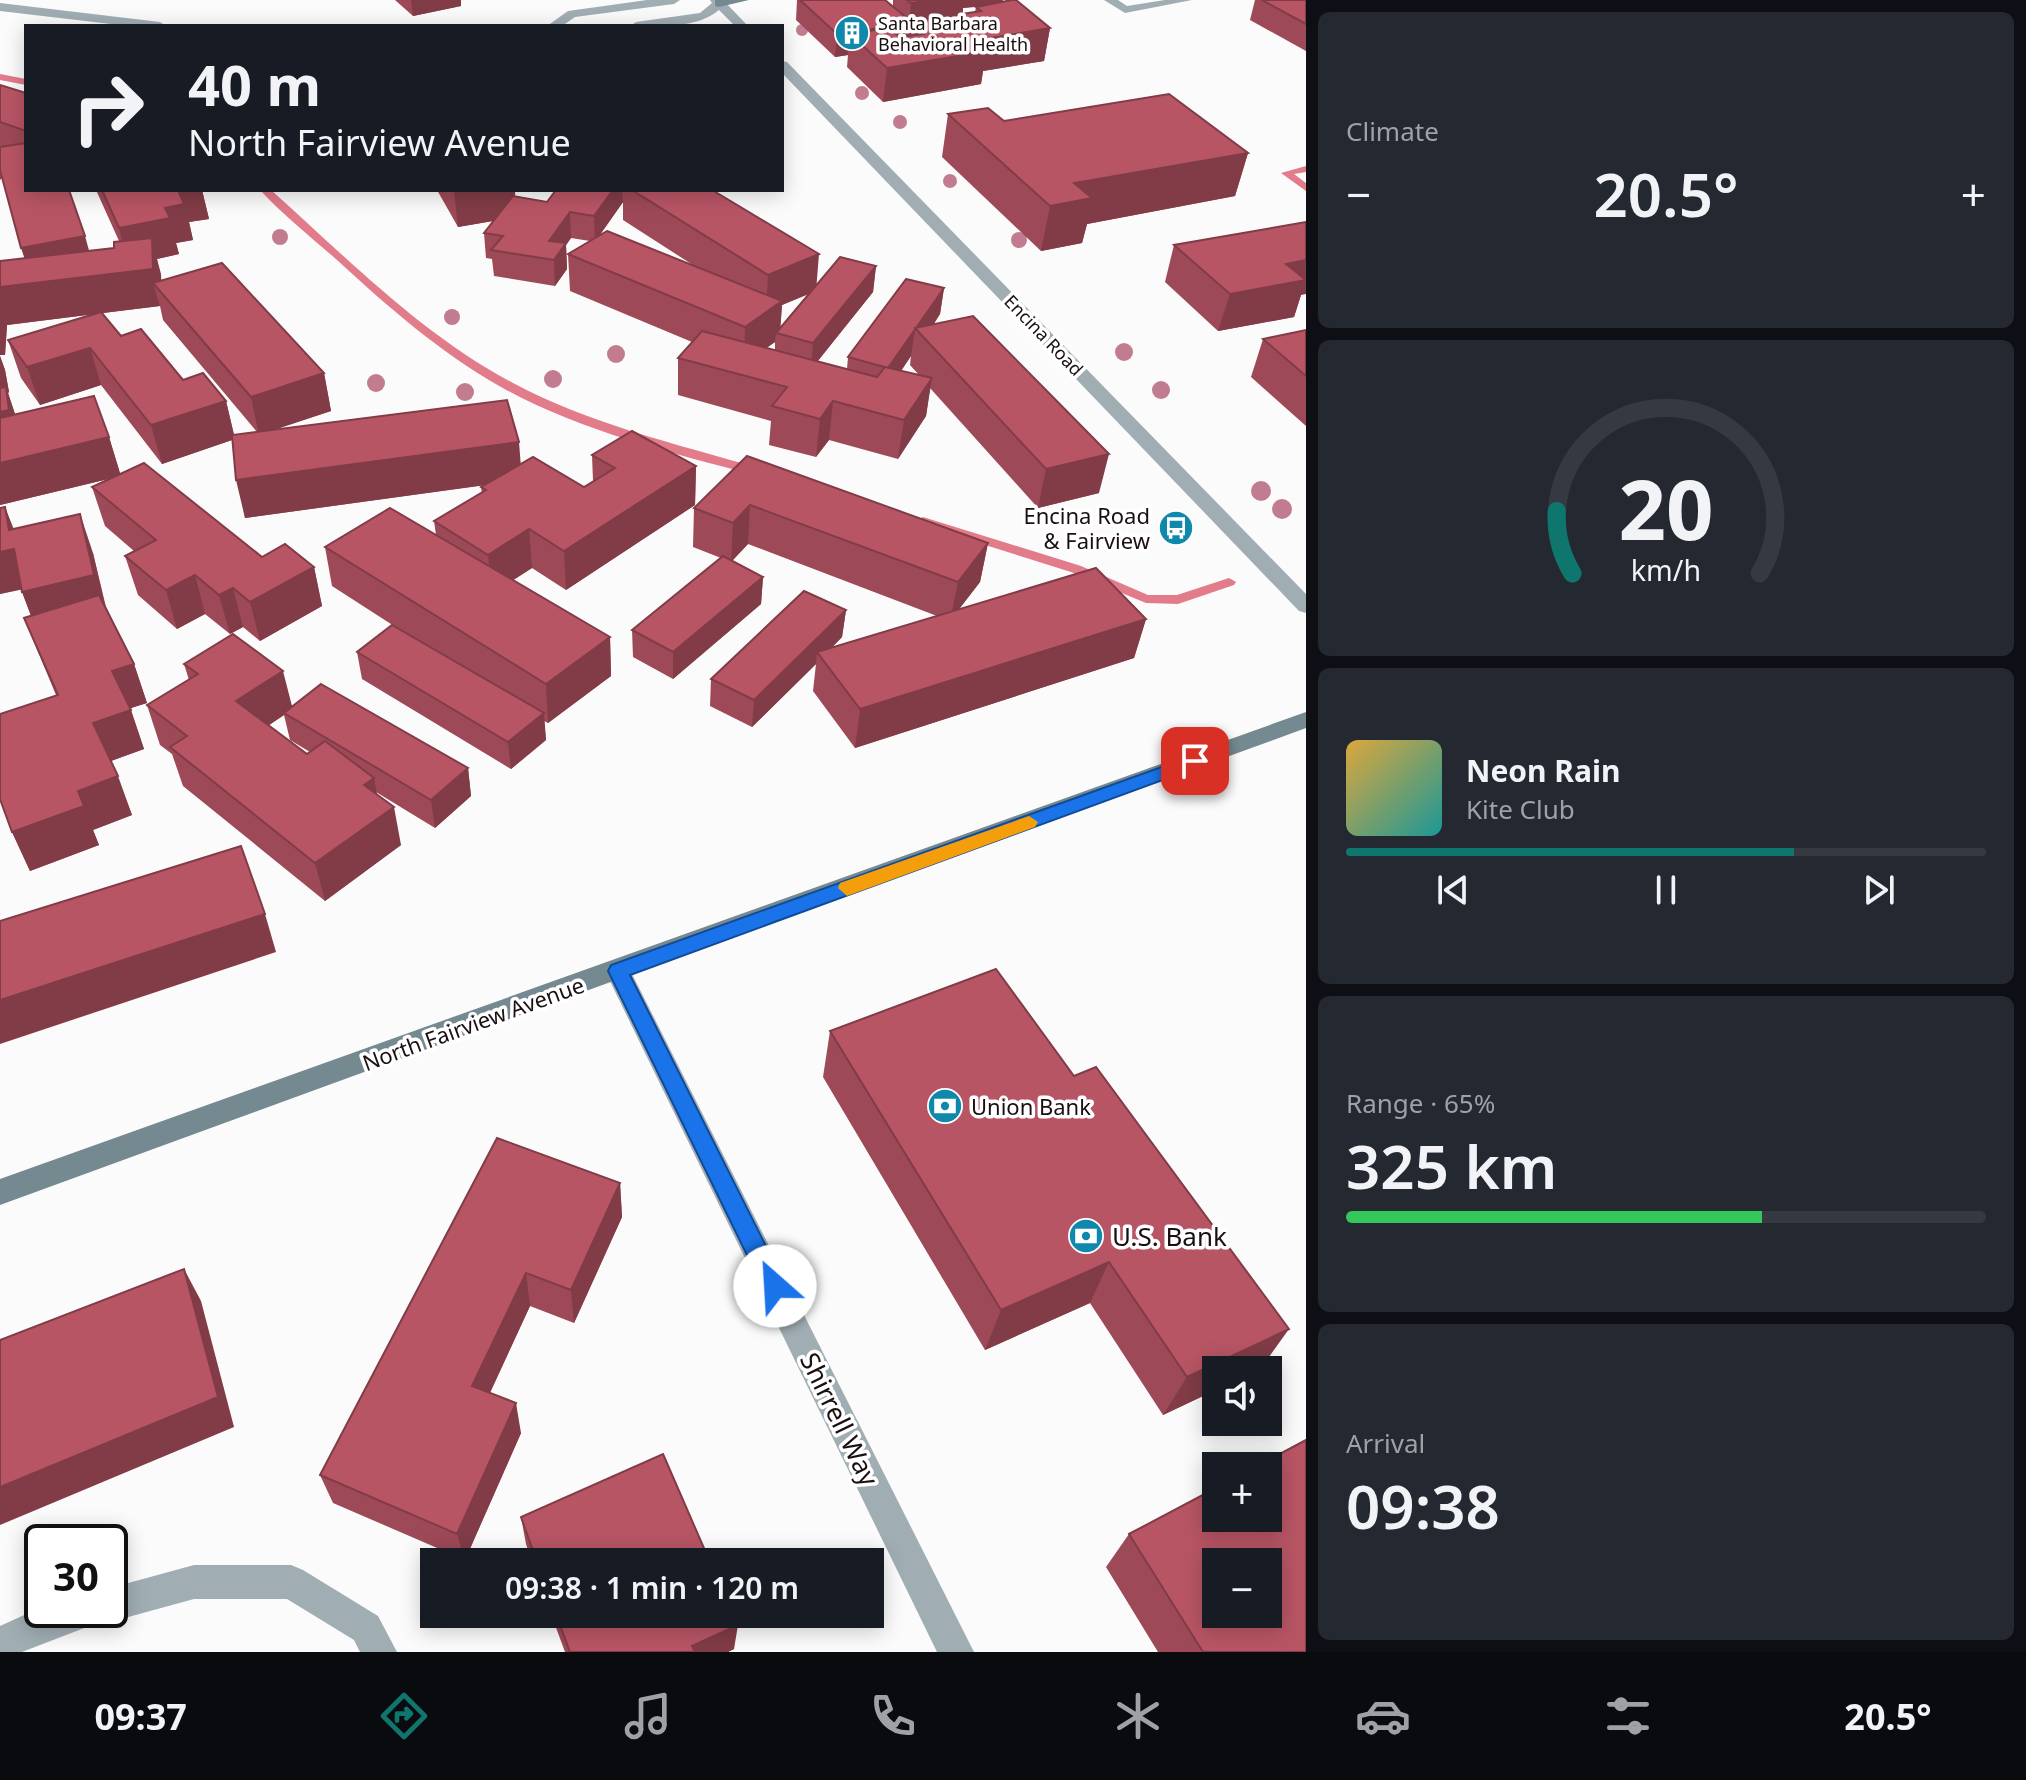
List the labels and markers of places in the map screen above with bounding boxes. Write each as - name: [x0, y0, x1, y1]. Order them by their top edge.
- place label: Santa Barbara Behavioral Health: [878, 11, 1028, 56]
- building icon: Santa Barbara Behavioral Health: [833, 14, 871, 52]
- place label: Encina Road & Fairview: [1023, 500, 1151, 555]
- bus stop icon: Encina Road & Fairview: [1157, 509, 1195, 547]
- pin: [1161, 727, 1229, 795]
- bank icon: Union Bank: [926, 1087, 964, 1125]
- place label: Union Bank: [971, 1091, 1091, 1121]
- bank icon: U.S. Bank: [1067, 1217, 1105, 1255]
- place label: U.S. Bank: [1112, 1218, 1227, 1254]

